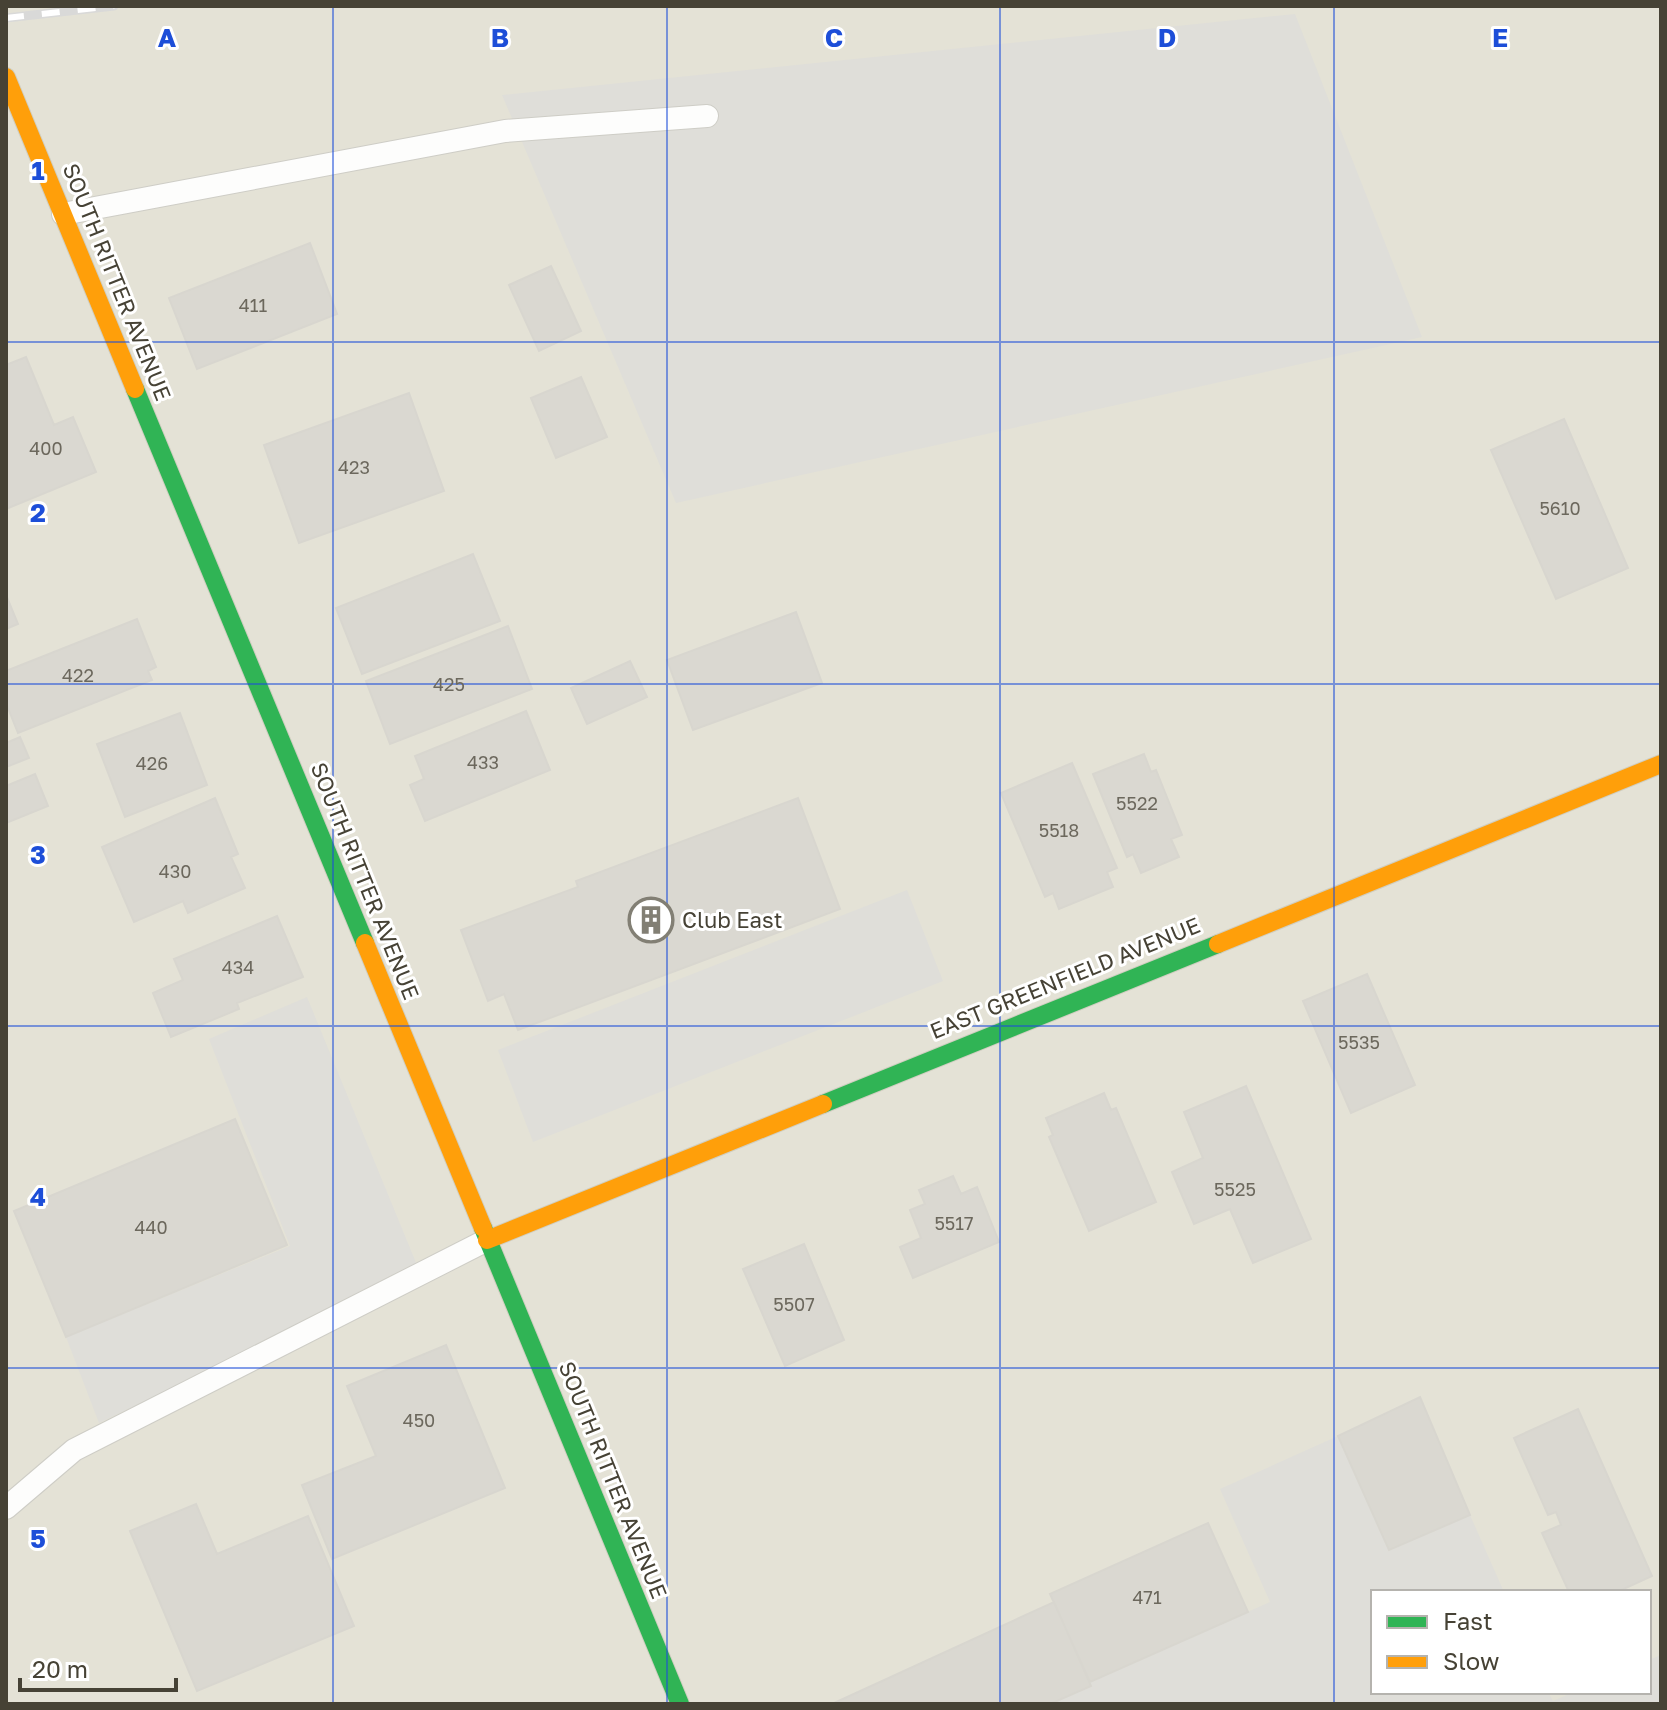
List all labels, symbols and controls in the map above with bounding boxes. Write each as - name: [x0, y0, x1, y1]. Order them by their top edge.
- text: A: [158, 22, 177, 53]
- text: B: [491, 22, 509, 53]
- text: C: [825, 22, 843, 53]
- text: D: [1158, 22, 1176, 53]
- text: E: [1492, 22, 1508, 53]
- text: 1: [31, 155, 45, 186]
- street label: SOUTH RITTER AVENUE: [58, 159, 177, 404]
- house number: 411: [239, 294, 267, 316]
- house number: 400: [29, 437, 63, 459]
- house number: 423: [338, 456, 370, 478]
- text: 2: [30, 497, 46, 528]
- house number: 5610: [1539, 497, 1581, 519]
- house number: 422: [62, 664, 94, 686]
- house number: 425: [433, 673, 465, 695]
- house number: 433: [467, 751, 499, 773]
- house number: 426: [136, 752, 168, 774]
- street label: SOUTH RITTER AVENUE: [306, 758, 425, 1003]
- house number: 5522: [1116, 792, 1158, 814]
- house number: 5518: [1039, 819, 1079, 841]
- text: 3: [30, 839, 46, 870]
- house number: 430: [159, 860, 191, 882]
- building icon: Club East: [627, 896, 675, 944]
- place label: Club East: [682, 906, 782, 933]
- street label: EAST GREENFIELD AVENUE: [926, 911, 1204, 1044]
- house number: 434: [222, 956, 254, 978]
- house number: 5535: [1338, 1031, 1380, 1053]
- house number: 5525: [1214, 1178, 1256, 1200]
- text: 4: [30, 1181, 46, 1212]
- house number: 5517: [934, 1212, 974, 1234]
- house number: 440: [134, 1216, 168, 1238]
- house number: 5507: [773, 1293, 815, 1315]
- street label: SOUTH RITTER AVENUE: [554, 1357, 673, 1602]
- house number: 450: [403, 1409, 435, 1431]
- text: 5: [30, 1523, 46, 1554]
- house number: 471: [1132, 1586, 1162, 1608]
- legend: [1371, 1590, 1651, 1694]
- text: Fast: [1443, 1606, 1493, 1635]
- scale bar: [20, 1642, 176, 1692]
- text: Slow: [1443, 1646, 1499, 1675]
- text: 20 m: [32, 1654, 88, 1683]

